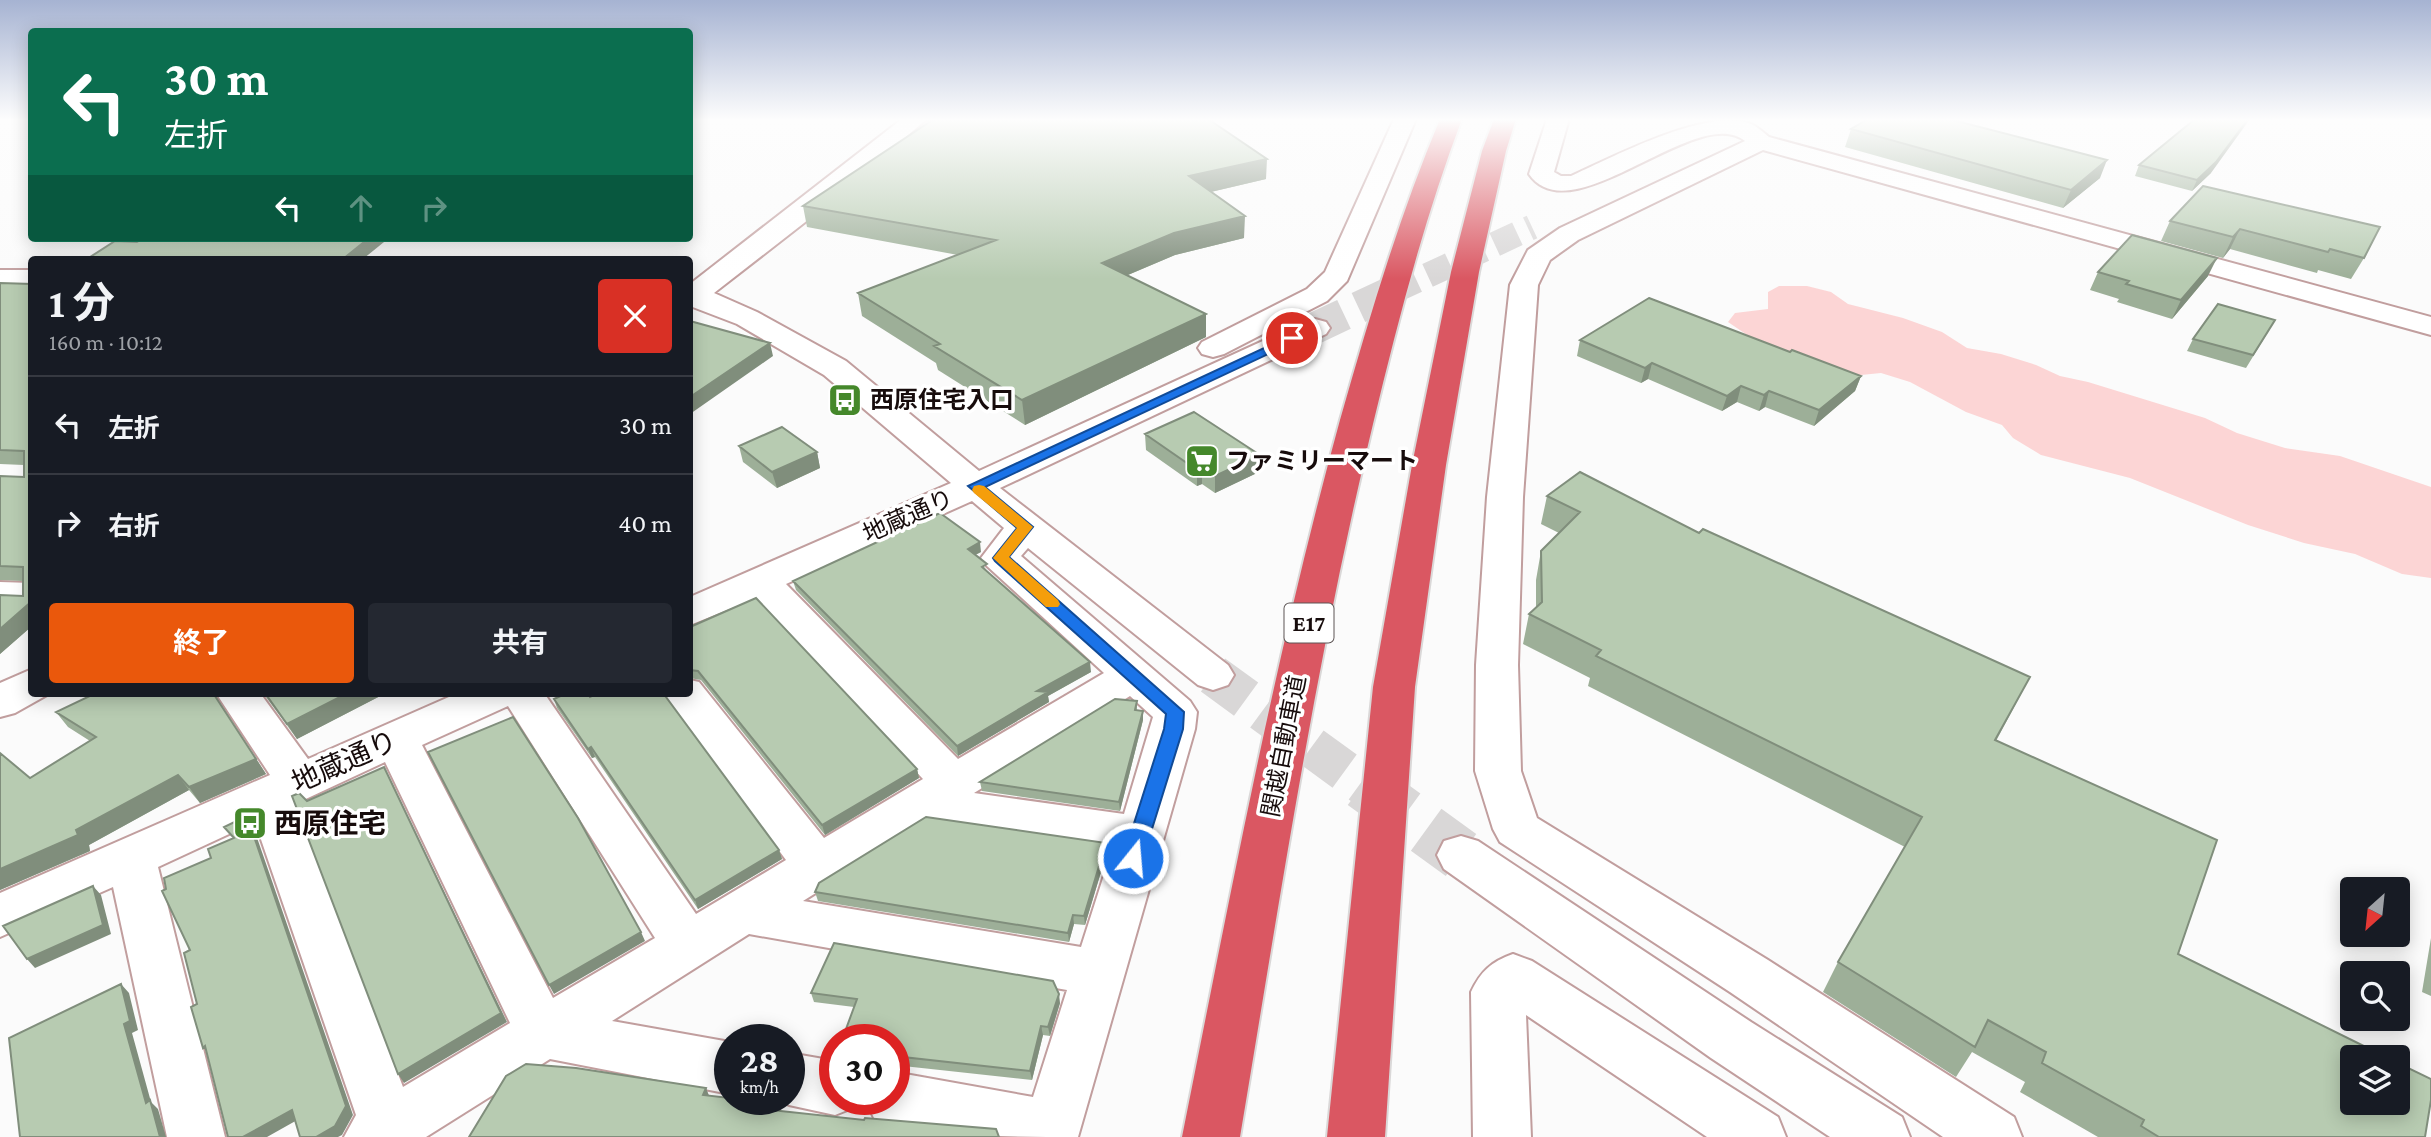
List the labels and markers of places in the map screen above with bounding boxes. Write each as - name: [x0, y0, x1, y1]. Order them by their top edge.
- pin: [1262, 308, 1322, 368]
- bus stop icon: 西原住宅入口: [826, 381, 864, 419]
- place label: 西原住宅入口: [870, 386, 1014, 413]
- supermarket icon: ファミリーマート: [1183, 442, 1221, 480]
- place label: ファミリーマート: [1226, 447, 1418, 474]
- bus stop icon: 西原住宅: [231, 804, 269, 842]
- place label: 西原住宅: [274, 808, 386, 839]

